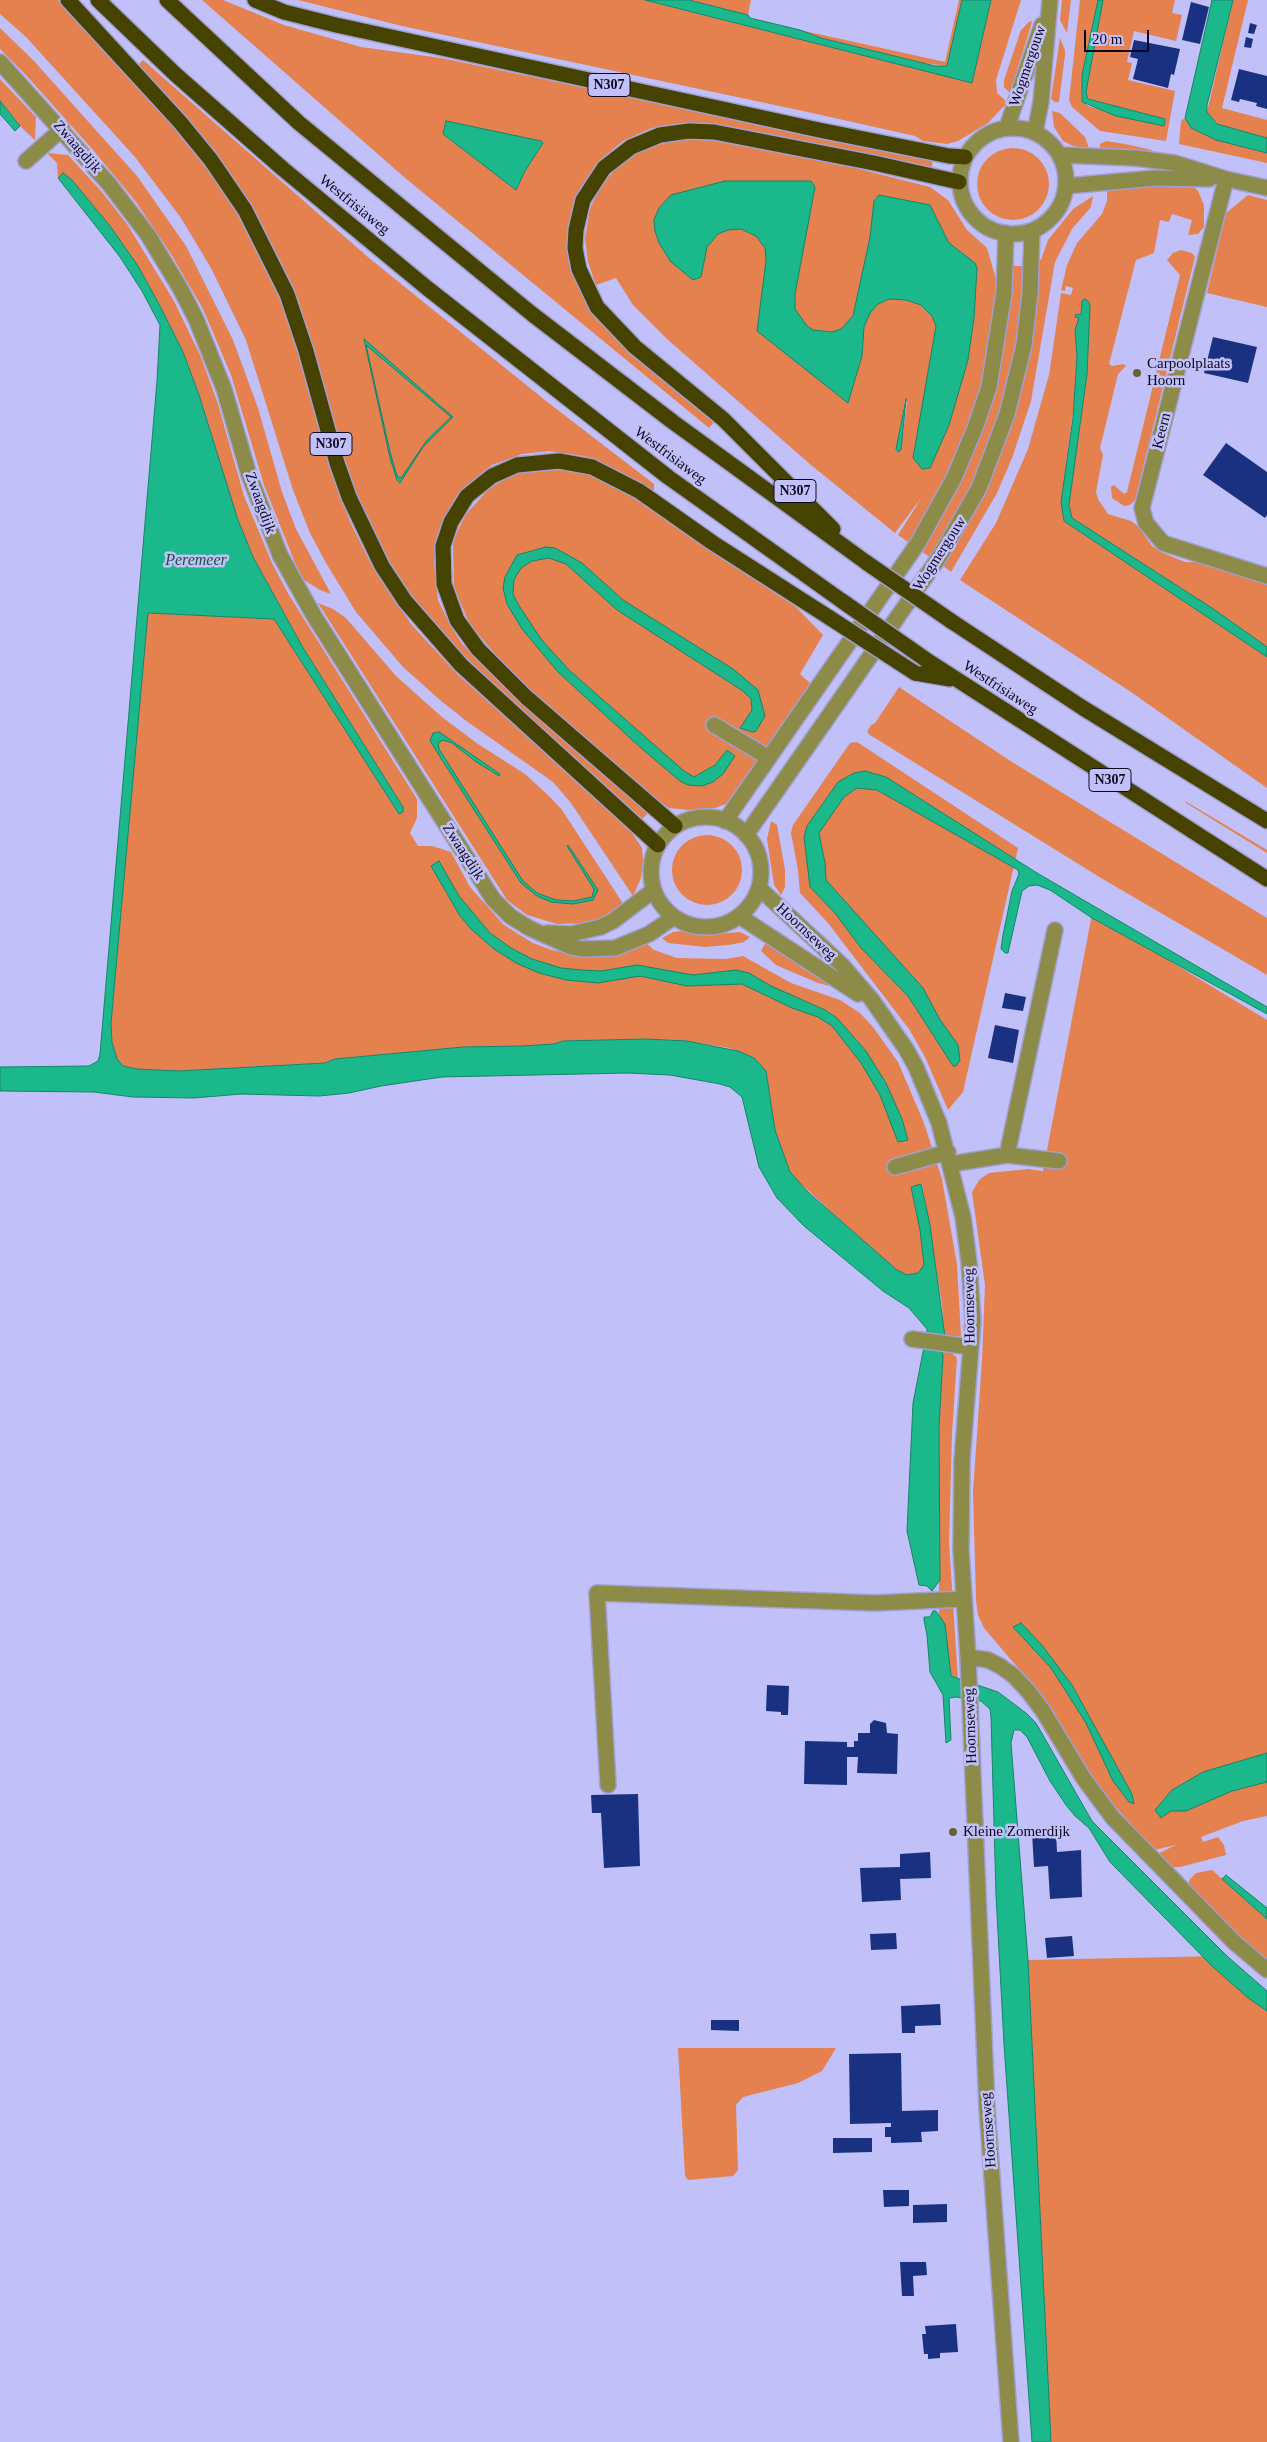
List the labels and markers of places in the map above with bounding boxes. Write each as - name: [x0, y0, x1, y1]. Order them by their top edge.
- place label: Carpoolplaats Hoorn: [1147, 355, 1230, 390]
- marker: Carpoolplaats Hoorn: [1131, 367, 1143, 379]
- place label: Kleine Zomerdijk: [963, 1823, 1070, 1841]
- marker: Kleine Zomerdijk: [947, 1826, 959, 1838]

